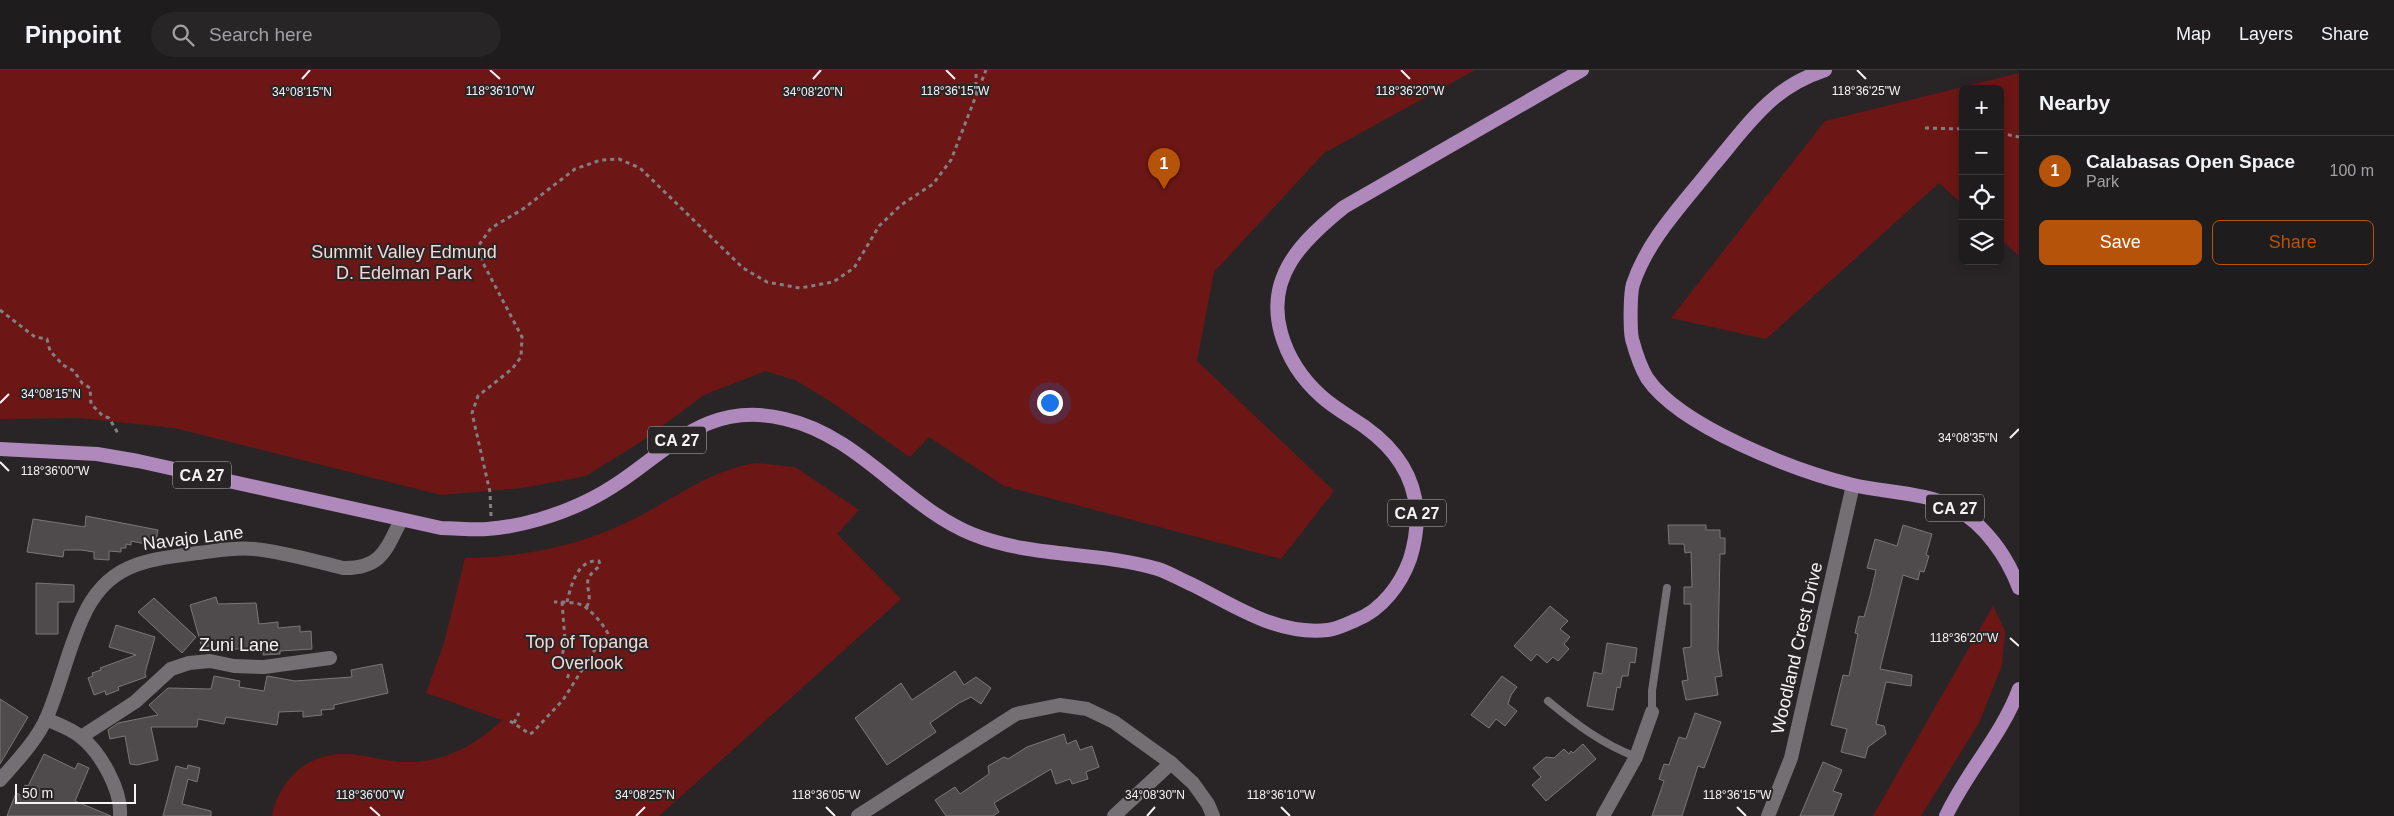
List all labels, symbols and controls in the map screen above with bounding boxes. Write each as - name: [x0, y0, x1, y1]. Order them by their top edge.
- search box: [151, 12, 501, 57]
- text: Pinpoint: [25, 21, 121, 48]
- icon: search: [169, 21, 197, 49]
- text: Search here: [209, 24, 313, 45]
- text: Map: [2176, 24, 2211, 44]
- text: Layers: [2239, 24, 2293, 44]
- text: Share: [2321, 24, 2369, 44]
- text: 118°36'10"W: [466, 84, 535, 98]
- text: 118°36'15"W: [921, 84, 990, 98]
- text: 118°36'20"W: [1376, 84, 1445, 98]
- text: 118°36'25"W: [1832, 84, 1901, 98]
- text: 34°08'15"N: [272, 85, 332, 99]
- text: 34°08'20"N: [783, 85, 843, 99]
- map controls: [1959, 85, 2004, 265]
- button: +: [1959, 85, 2004, 130]
- text: Nearby: [2039, 91, 2110, 114]
- button: −: [1959, 130, 2004, 175]
- pin: 1: [1148, 148, 1180, 189]
- text: Calabasas Open Space: [2086, 151, 2295, 172]
- text: 1: [2051, 162, 2059, 179]
- text: 100 m: [2330, 162, 2374, 179]
- text: Park: [2086, 173, 2119, 190]
- button: locate: [1959, 175, 2004, 220]
- button: layers: [1959, 220, 2004, 265]
- button: Save: [2039, 220, 2202, 265]
- button: Share: [2212, 220, 2374, 265]
- park label: Summit Valley Edmund D. Edelman Park: [311, 242, 497, 283]
- text: 34°08'15"N: [21, 387, 81, 401]
- your location: [1037, 390, 1063, 416]
- road number: CA 27: [648, 426, 706, 454]
- text: 34°08'35"N: [1938, 431, 1998, 445]
- road number: CA 27: [173, 462, 231, 488]
- text: 118°36'00"W: [21, 464, 90, 478]
- road number: CA 27: [1926, 494, 1984, 522]
- road number: CA 27: [1388, 499, 1446, 526]
- street label: Navajo Lane: [142, 522, 244, 554]
- street label: Woodland Crest Drive: [1767, 560, 1827, 736]
- text: 118°36'20"W: [1930, 631, 1999, 645]
- park label: Top of Topanga Overlook: [526, 632, 649, 673]
- street label: Zuni Lane: [199, 635, 279, 655]
- scale bar: [15, 781, 136, 804]
- text: 50 m: [22, 785, 53, 801]
- text: 118°36'00"W: [336, 788, 405, 802]
- text: 34°08'25"N: [615, 788, 675, 802]
- text: 118°36'05"W: [792, 788, 861, 802]
- text: 34°08'30"N: [1125, 788, 1185, 802]
- text: 118°36'10"W: [1247, 788, 1316, 802]
- text: 118°36'15"W: [1703, 788, 1772, 802]

